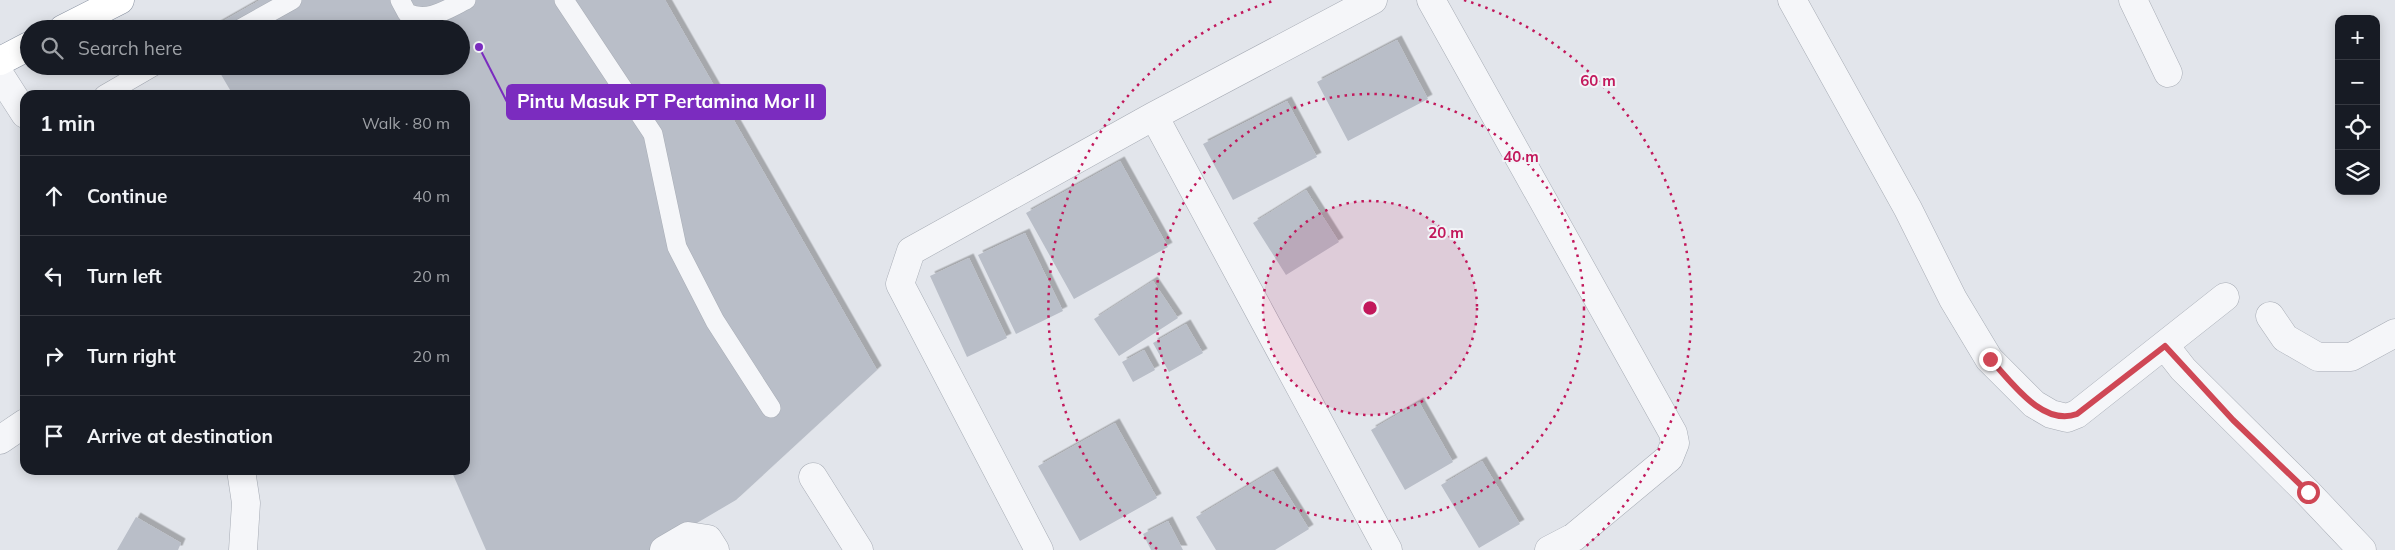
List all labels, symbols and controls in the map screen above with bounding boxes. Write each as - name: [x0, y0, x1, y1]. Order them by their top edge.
- map controls: [2335, 15, 2380, 195]
- button: +: [2335, 15, 2380, 60]
- search box: [20, 20, 470, 75]
- icon: search: [38, 34, 66, 62]
- text: Search here: [78, 36, 182, 60]
- button: −: [2335, 60, 2380, 105]
- text: 60 m: [1580, 71, 1616, 90]
- callout: Pintu Masuk PT Pertamina Mor II: [507, 85, 825, 119]
- text: Pintu Masuk PT Pertamina Mor II: [517, 89, 815, 113]
- button: locate: [2335, 105, 2380, 150]
- text: 1 min: [40, 110, 95, 136]
- text: Walk · 80 m: [362, 113, 450, 133]
- text: 40 m: [1503, 147, 1539, 166]
- button: layers: [2335, 150, 2380, 195]
- icon: ahead: [40, 182, 68, 210]
- text: Continue: [87, 184, 167, 208]
- text: 40 m: [413, 186, 450, 206]
- text: 20 m: [1428, 223, 1464, 242]
- icon: left: [40, 262, 68, 290]
- text: Turn left: [87, 264, 162, 288]
- text: 20 m: [413, 266, 450, 286]
- centre of rings: [1361, 299, 1379, 317]
- icon: right: [40, 342, 68, 370]
- text: Turn right: [87, 344, 176, 368]
- text: 20 m: [413, 346, 450, 366]
- route end: [1979, 348, 2002, 371]
- icon: arrive: [40, 422, 68, 450]
- text: Arrive at destination: [87, 424, 273, 448]
- route start: [2297, 481, 2320, 504]

